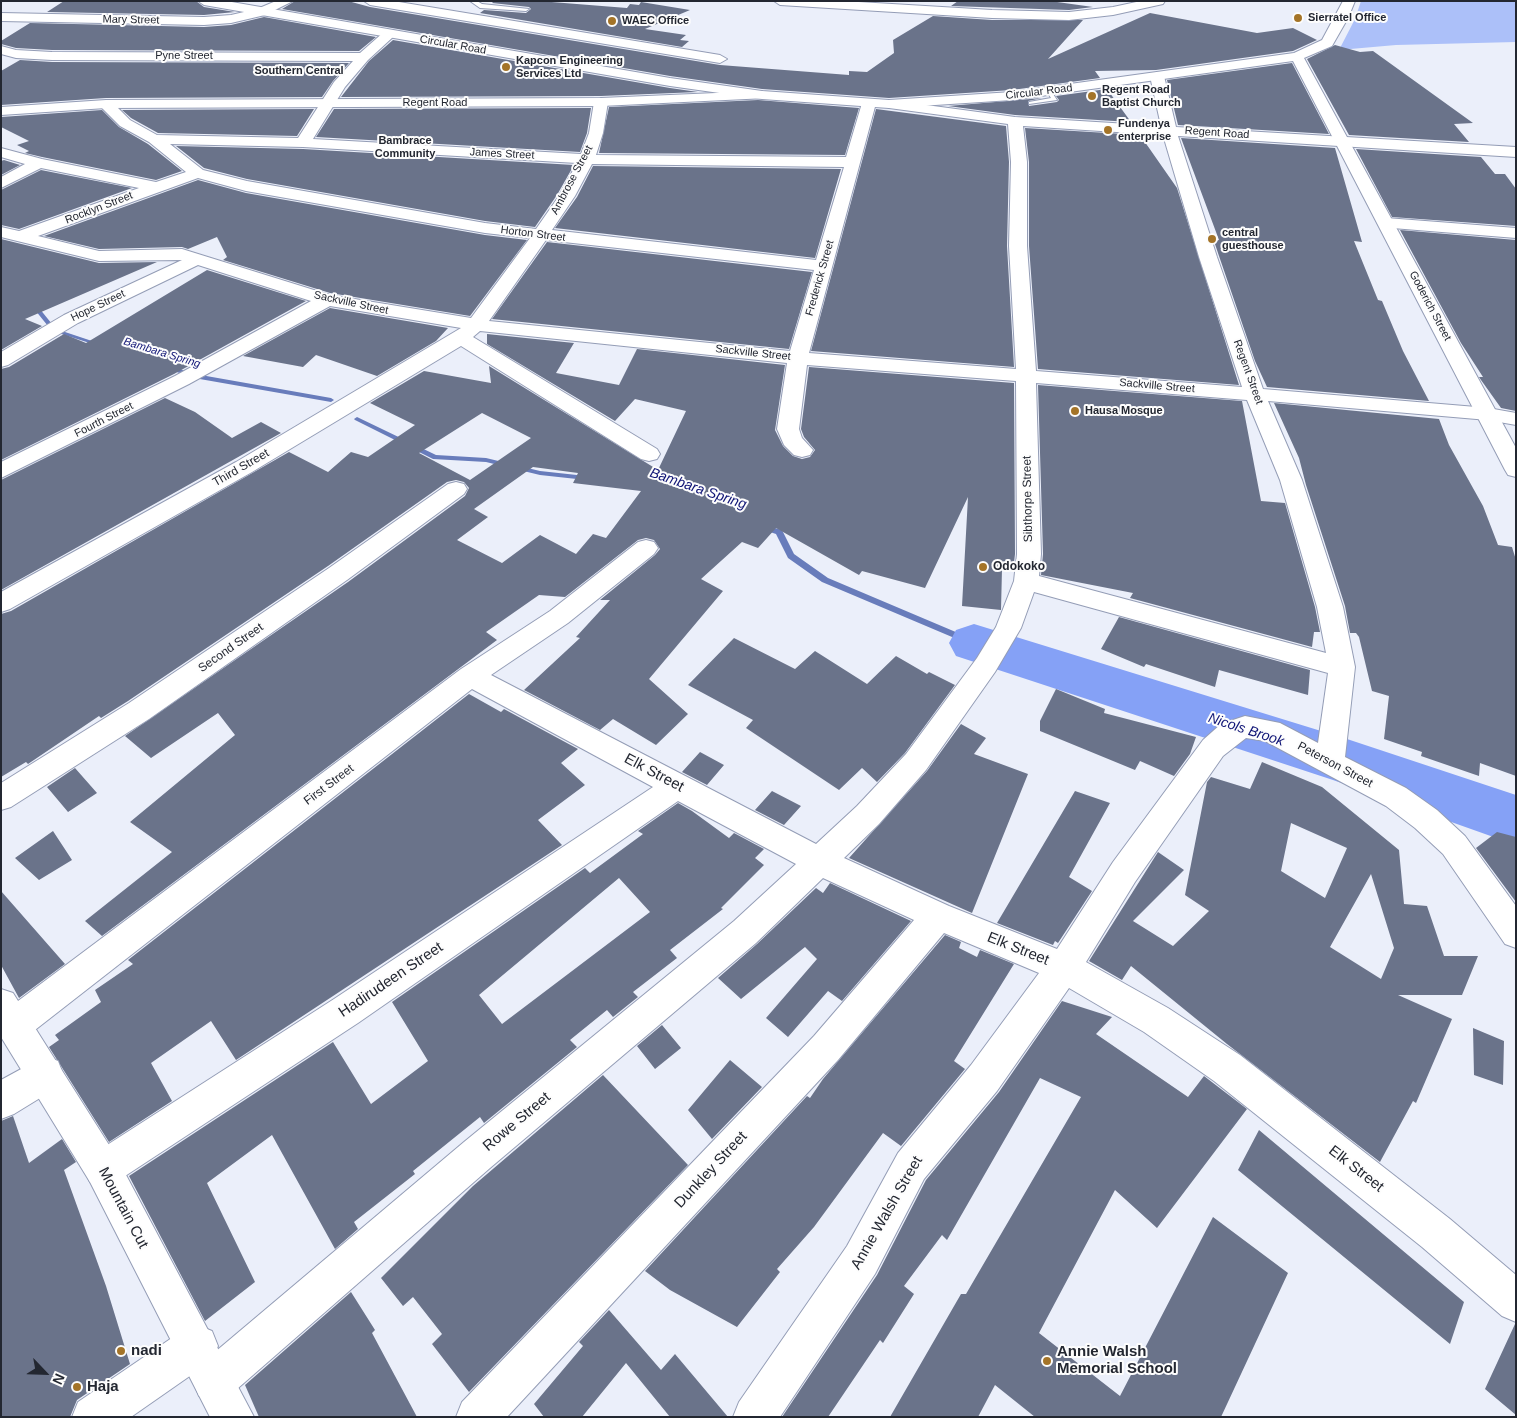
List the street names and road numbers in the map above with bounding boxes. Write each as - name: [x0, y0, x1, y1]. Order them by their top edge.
- street label: Mary Street: [102, 13, 160, 27]
- street label: Circular Road: [419, 33, 487, 57]
- street label: Pyne Street: [155, 49, 213, 63]
- street label: Circular Road: [1005, 81, 1073, 103]
- street label: Regent Road: [403, 96, 467, 110]
- street label: Regent Road: [1184, 124, 1250, 142]
- street label: Ambrose Street: [548, 143, 596, 217]
- street label: James Street: [469, 146, 535, 162]
- street label: Rocklyn Street: [63, 189, 135, 227]
- street label: Horton Street: [500, 223, 566, 245]
- street label: Frederick Street: [803, 239, 837, 317]
- street label: Goderich Street: [1406, 269, 1454, 343]
- street label: Hope Street: [69, 287, 127, 325]
- street label: Sackville Street: [313, 289, 389, 317]
- street label: Regent Street: [1230, 338, 1266, 406]
- street label: Sackville Street: [715, 342, 791, 364]
- street label: Sackville Street: [1119, 376, 1195, 396]
- street label: Fourth Street: [72, 400, 136, 440]
- street label: Third Street: [210, 446, 272, 490]
- street label: Sibthorpe Street: [1020, 456, 1036, 542]
- street label: Second Street: [196, 620, 266, 676]
- street label: Peterson Street: [1295, 739, 1375, 791]
- street label: Elk Street: [621, 750, 687, 796]
- street label: First Street: [301, 762, 357, 808]
- street label: Elk Street: [984, 928, 1052, 970]
- street label: Hadirudeen Street: [336, 938, 446, 1022]
- street label: Rowe Street: [480, 1089, 554, 1155]
- street label: Dunkley Street: [671, 1128, 751, 1212]
- street label: Elk Street: [1325, 1142, 1387, 1196]
- street label: Annie Walsh Street: [847, 1153, 927, 1273]
- street label: Mountain Cut: [94, 1164, 152, 1252]

